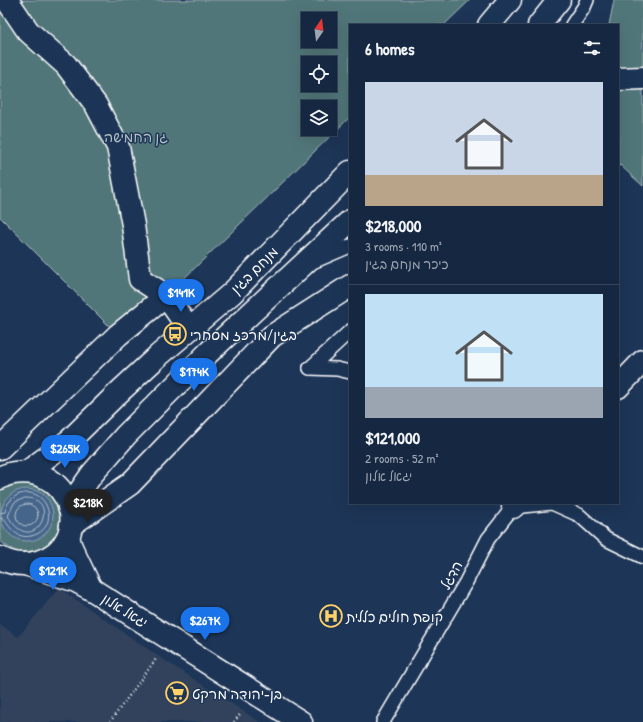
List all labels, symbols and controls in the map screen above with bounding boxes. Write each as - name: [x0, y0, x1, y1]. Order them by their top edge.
- north arrow: [301, 12, 337, 48]
- map controls: [301, 12, 337, 136]
- text: 6 homes: [365, 37, 415, 60]
- icon: filters: [581, 37, 603, 59]
- button: locate: [301, 56, 337, 92]
- button: layers: [301, 100, 337, 136]
- icon: home: [448, 108, 520, 180]
- park label: גן החמישה: [104, 127, 168, 146]
- text: $218,000: [365, 214, 421, 237]
- text: 3 rooms · 110 m²: [365, 237, 442, 255]
- street label: מנחם בגין: [226, 242, 282, 298]
- text: כיכר מנחם בגין: [365, 255, 448, 273]
- pin: $141K: [153, 279, 209, 313]
- text: $141K: [167, 283, 195, 301]
- icon: home: [448, 320, 520, 392]
- bus stop icon: בגין/מרכז מסחרי: [162, 321, 188, 347]
- place label: בגין/מרכז מסחרי: [190, 325, 297, 344]
- pin: $174K: [166, 358, 222, 392]
- text: $174K: [179, 362, 209, 380]
- text: $121,000: [365, 426, 420, 449]
- pin: $265K: [37, 435, 93, 469]
- text: $265K: [50, 439, 80, 457]
- text: 2 rooms · 52 m²: [365, 449, 438, 467]
- text: יגאל אלון: [365, 467, 412, 485]
- pin: $218K: [60, 489, 116, 523]
- text: $218K: [73, 493, 103, 511]
- pin: $121K: [25, 557, 81, 591]
- street label: הדגל: [435, 557, 467, 593]
- text: $121K: [39, 561, 67, 579]
- street label: יגאל אלון: [98, 588, 152, 632]
- hospital icon: קופת חולים כללית: [318, 603, 344, 629]
- pin: $267K: [177, 607, 233, 641]
- place label: קופת חולים כללית: [345, 607, 443, 626]
- text: $267K: [189, 611, 221, 629]
- supermarket icon: בן-יהודה מרקט: [164, 680, 190, 706]
- place label: בן-יהודה מרקט: [192, 684, 282, 703]

